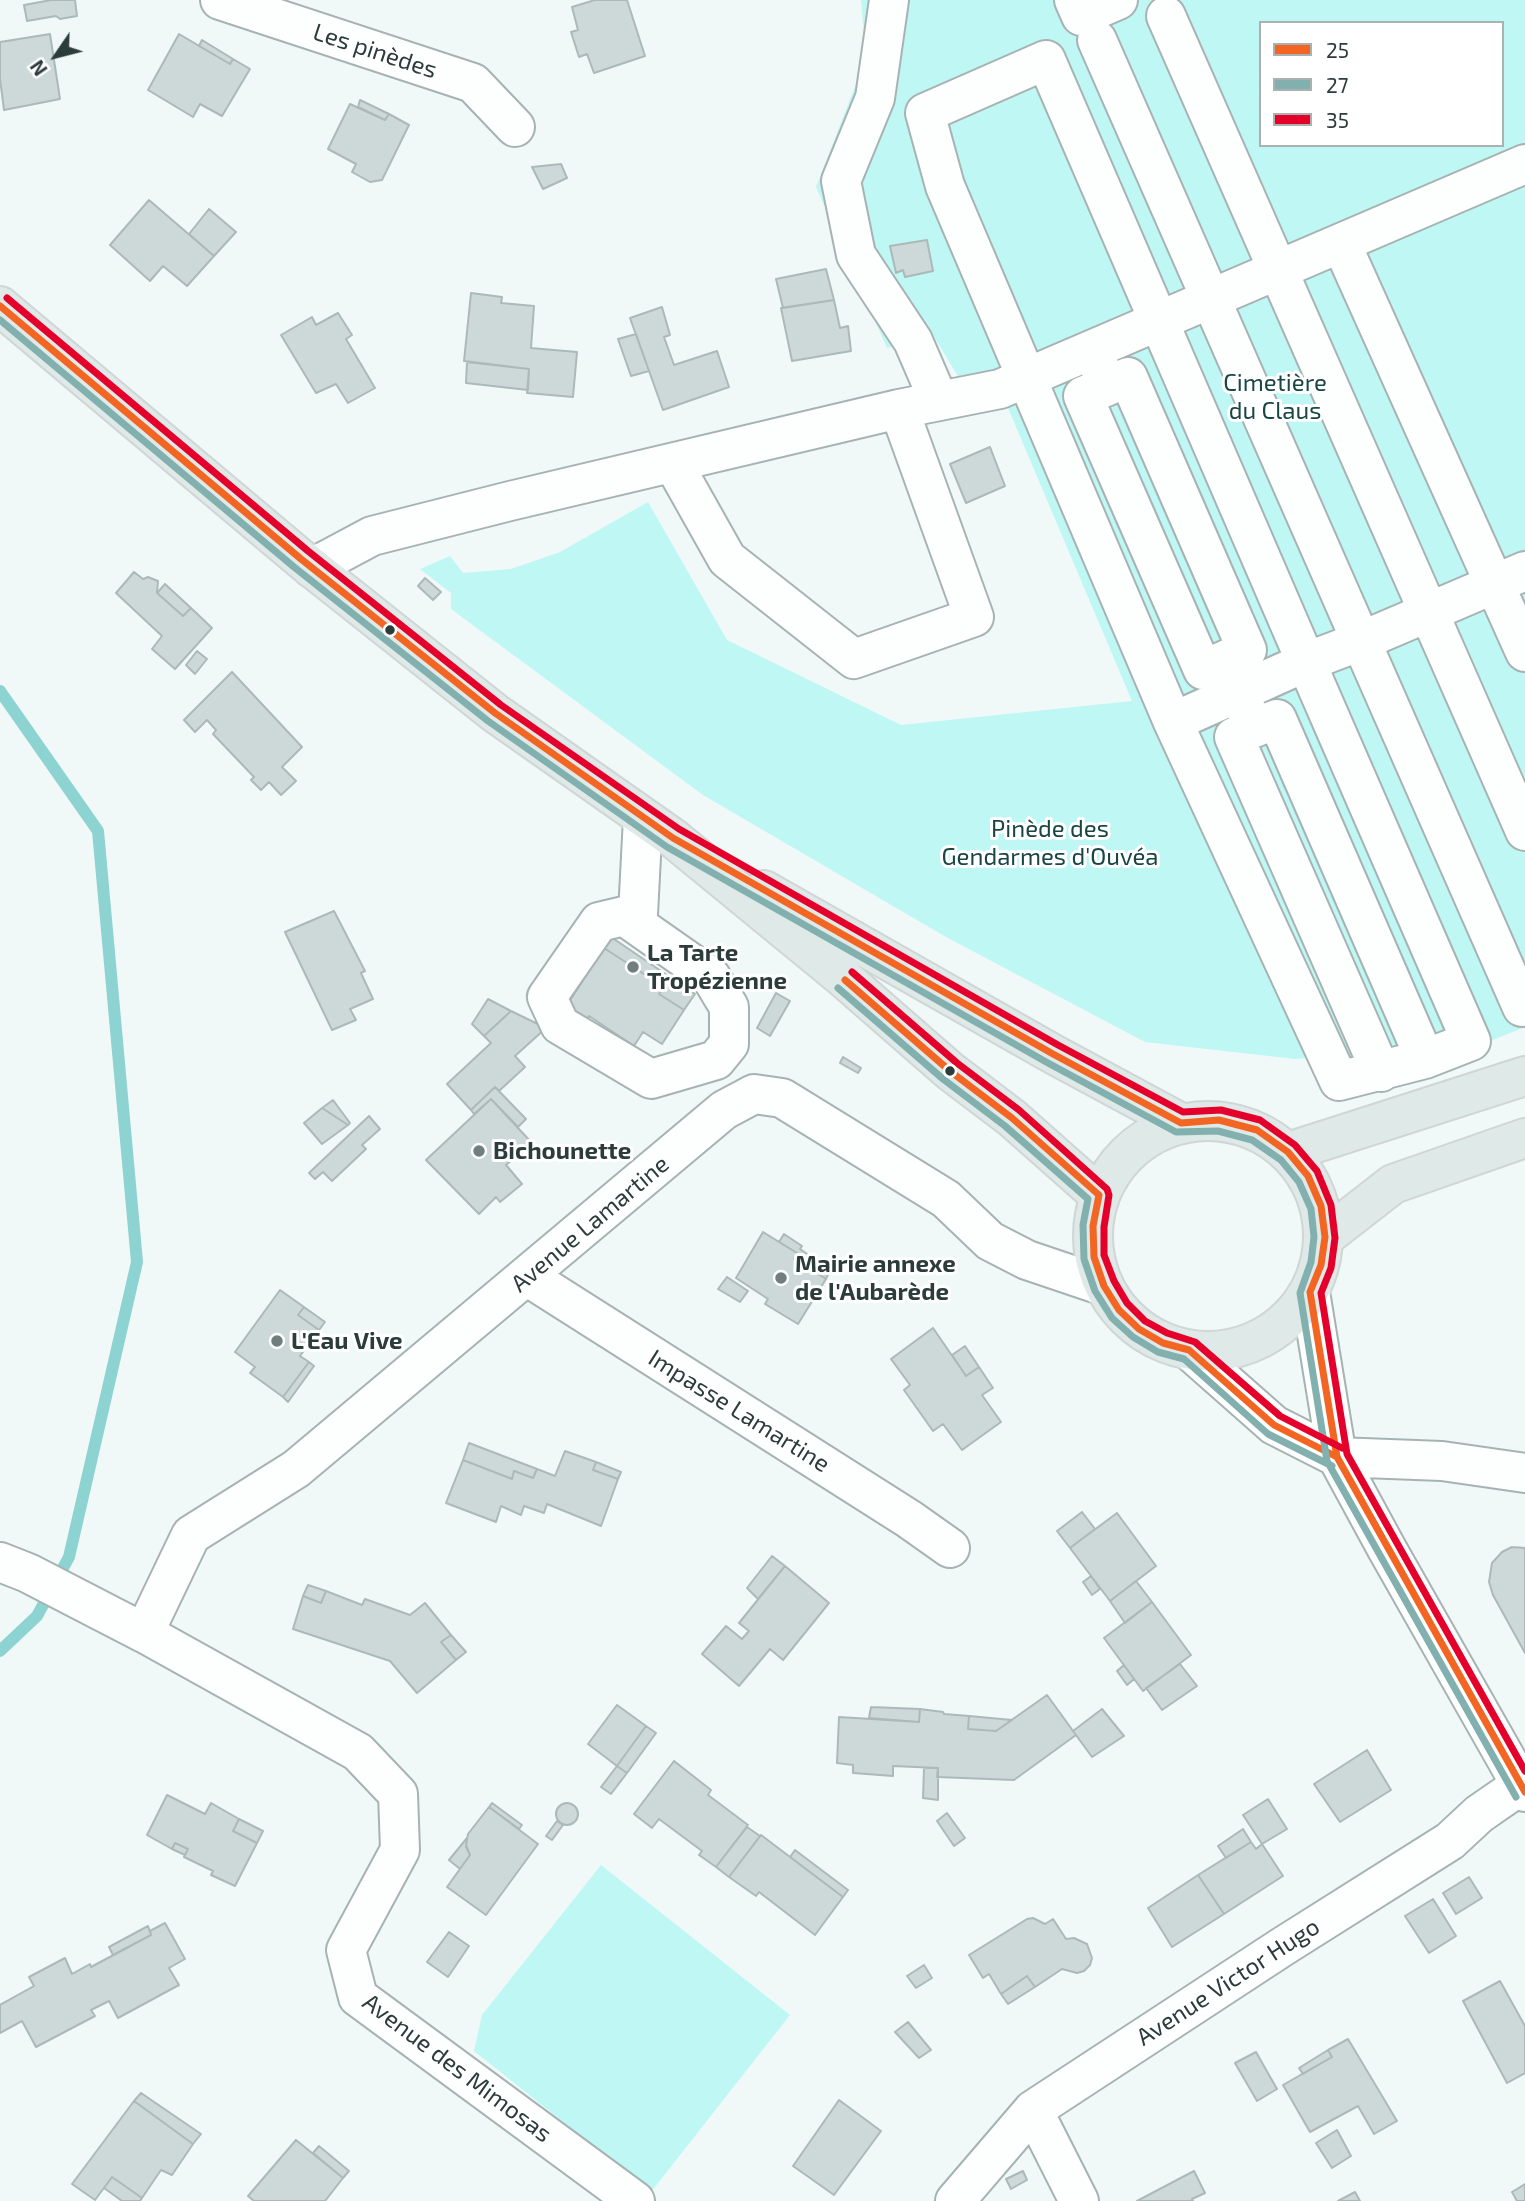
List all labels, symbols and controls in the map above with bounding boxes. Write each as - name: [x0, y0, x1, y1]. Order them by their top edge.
- street label: Les pinèdes: [310, 17, 440, 85]
- north arrow: [21, 21, 91, 91]
- legend: [1259, 21, 1504, 147]
- text: 25: [1326, 37, 1349, 62]
- text: N: [25, 56, 52, 81]
- text: 27: [1326, 72, 1349, 97]
- text: 35: [1326, 107, 1349, 132]
- park label: Cimetière du Claus: [1223, 369, 1327, 425]
- unlabelled marker: [383, 623, 397, 637]
- park label: Pinède des Gendarmes d'Ouvéa: [941, 815, 1159, 871]
- place label: La Tarte Tropézienne: [647, 939, 787, 995]
- marker: La Tarte Tropézienne: [625, 959, 641, 975]
- unlabelled marker: [943, 1064, 957, 1078]
- place label: Bichounette: [493, 1137, 631, 1165]
- marker: Bichounette: [471, 1143, 487, 1159]
- street label: Avenue Lamartine: [505, 1150, 675, 1298]
- place label: Mairie annexe de l'Aubarède: [795, 1250, 956, 1306]
- marker: Mairie annexe de l'Aubarède: [773, 1270, 789, 1286]
- place label: L'Eau Vive: [291, 1327, 403, 1355]
- marker: L'Eau Vive: [269, 1333, 285, 1349]
- street label: Impasse Lamartine: [643, 1344, 835, 1478]
- street label: Avenue Victor Hugo: [1131, 1912, 1325, 2052]
- street label: Avenue des Mimosas: [357, 1988, 557, 2148]

